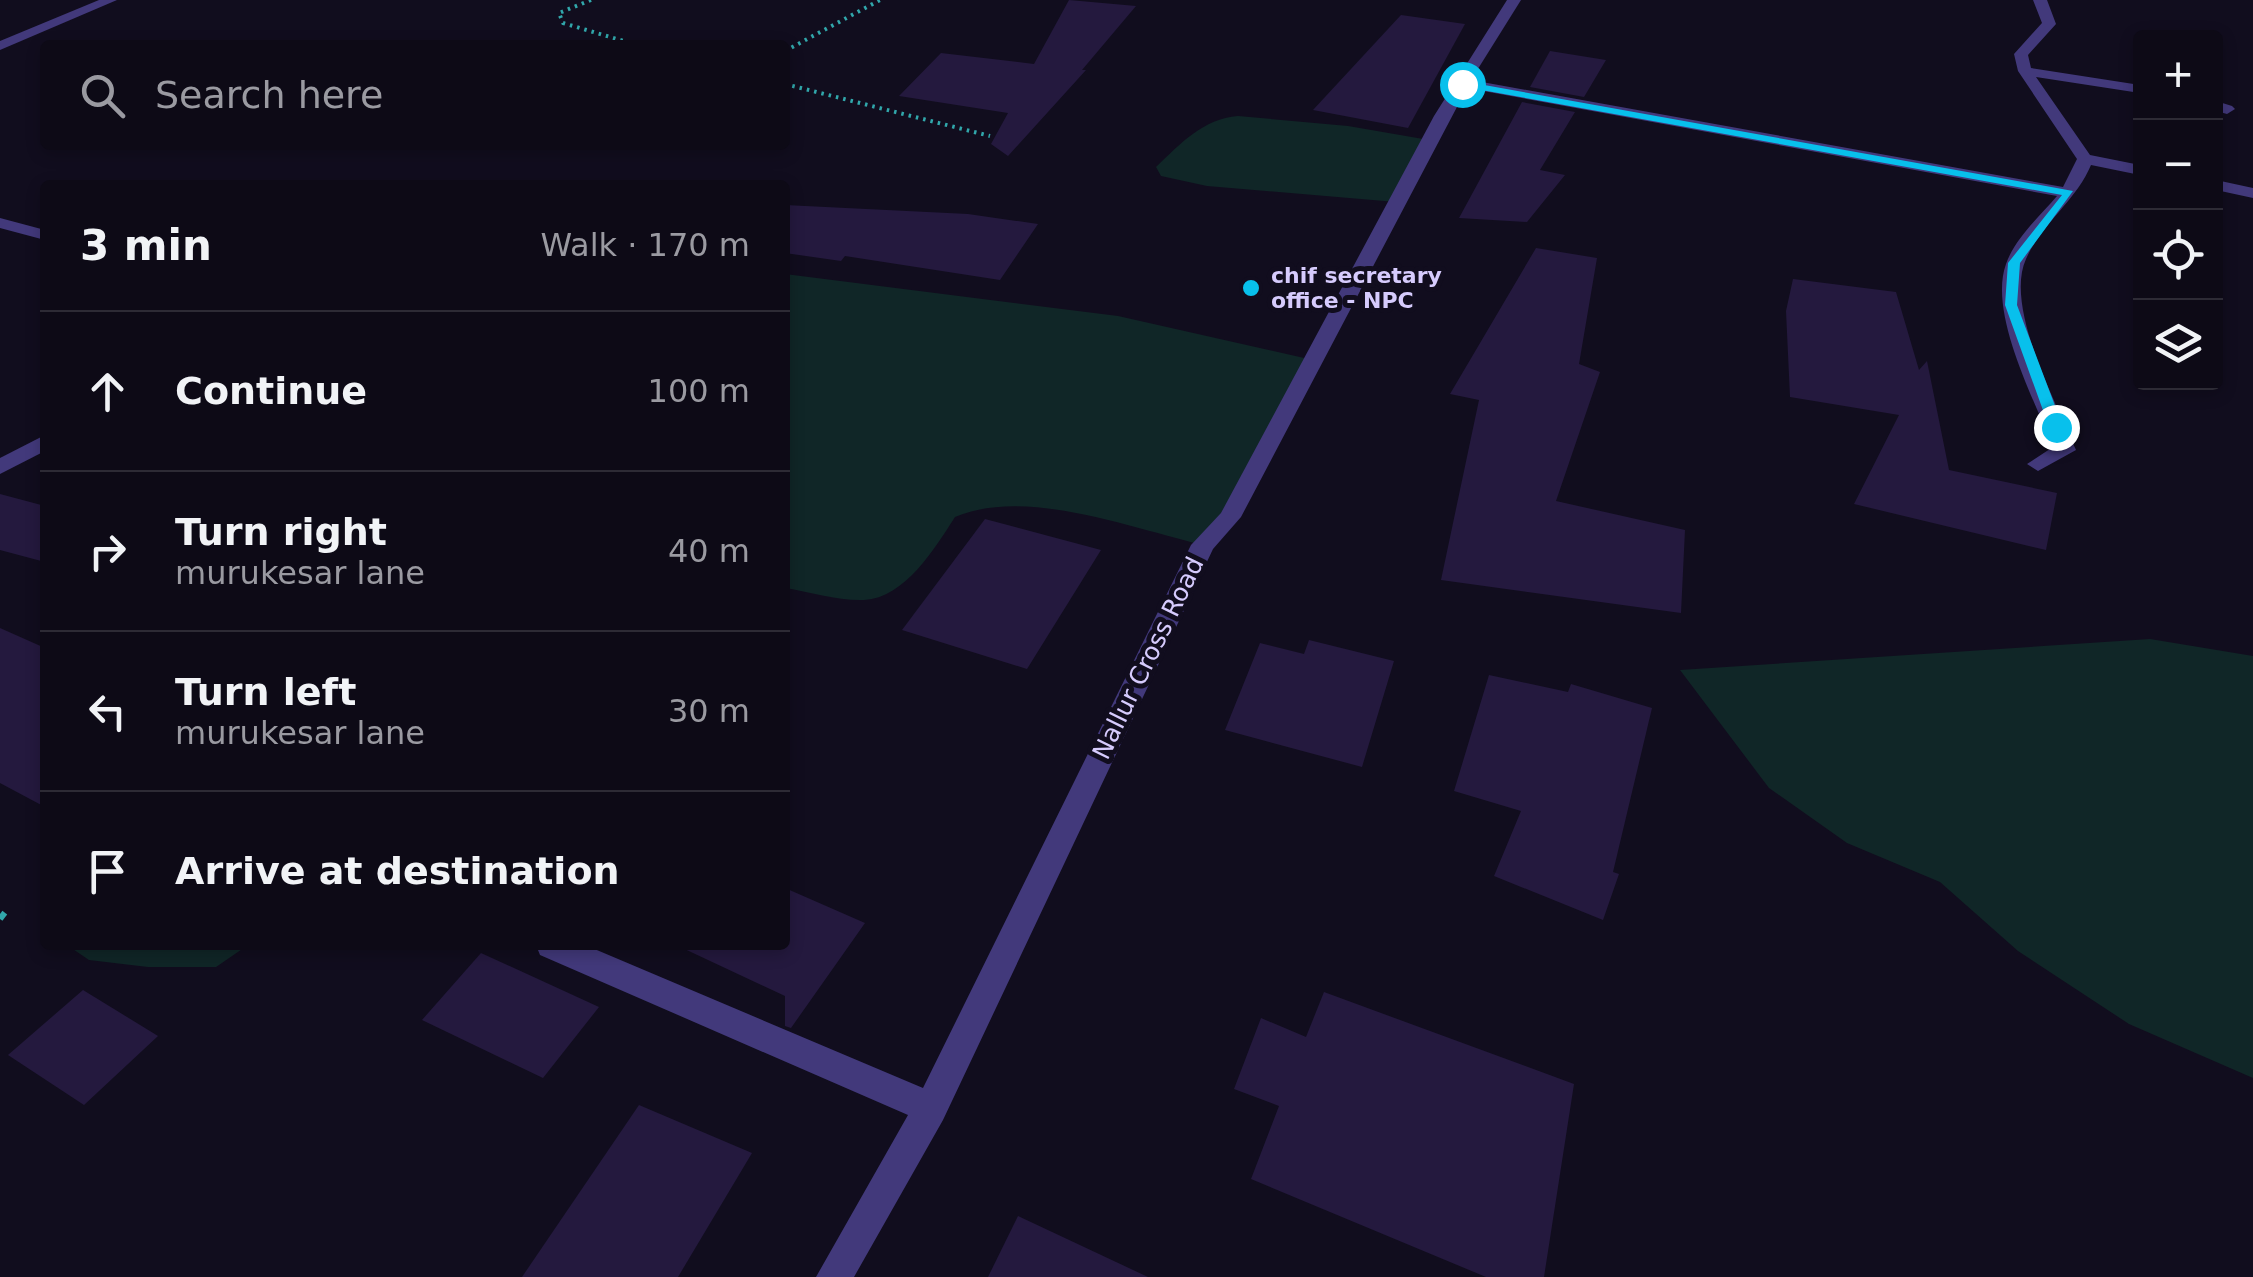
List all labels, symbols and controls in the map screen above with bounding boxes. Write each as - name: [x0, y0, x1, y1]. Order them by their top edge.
- map controls: [2133, 30, 2223, 390]
- button: +: [2133, 30, 2223, 120]
- search box: [40, 40, 790, 150]
- route start: [1440, 62, 1486, 108]
- icon: search: [75, 68, 130, 123]
- text: Search here: [155, 73, 383, 117]
- button: −: [2133, 120, 2223, 210]
- button: locate: [2133, 210, 2223, 300]
- text: 3 min: [80, 221, 212, 270]
- text: Walk · 170 m: [540, 226, 750, 264]
- place label: chif secretary office - NPC: [1271, 263, 1442, 313]
- marker: chif secretary office - NPC: [1240, 277, 1262, 299]
- button: layers: [2133, 300, 2223, 390]
- icon: ahead: [80, 364, 135, 419]
- text: Continue: [175, 369, 367, 413]
- text: 100 m: [648, 372, 750, 410]
- route end: [2034, 405, 2080, 451]
- text: Turn right: [175, 510, 387, 554]
- icon: right: [80, 524, 135, 579]
- text: 40 m: [668, 532, 750, 570]
- street label: Nallur Cross Road: [1086, 552, 1210, 764]
- text: murukesar lane: [175, 554, 425, 592]
- text: Turn left: [175, 670, 356, 714]
- icon: left: [80, 684, 135, 739]
- text: 30 m: [668, 692, 750, 730]
- text: murukesar lane: [175, 714, 425, 752]
- icon: arrive: [80, 844, 135, 899]
- text: Arrive at destination: [175, 849, 620, 893]

